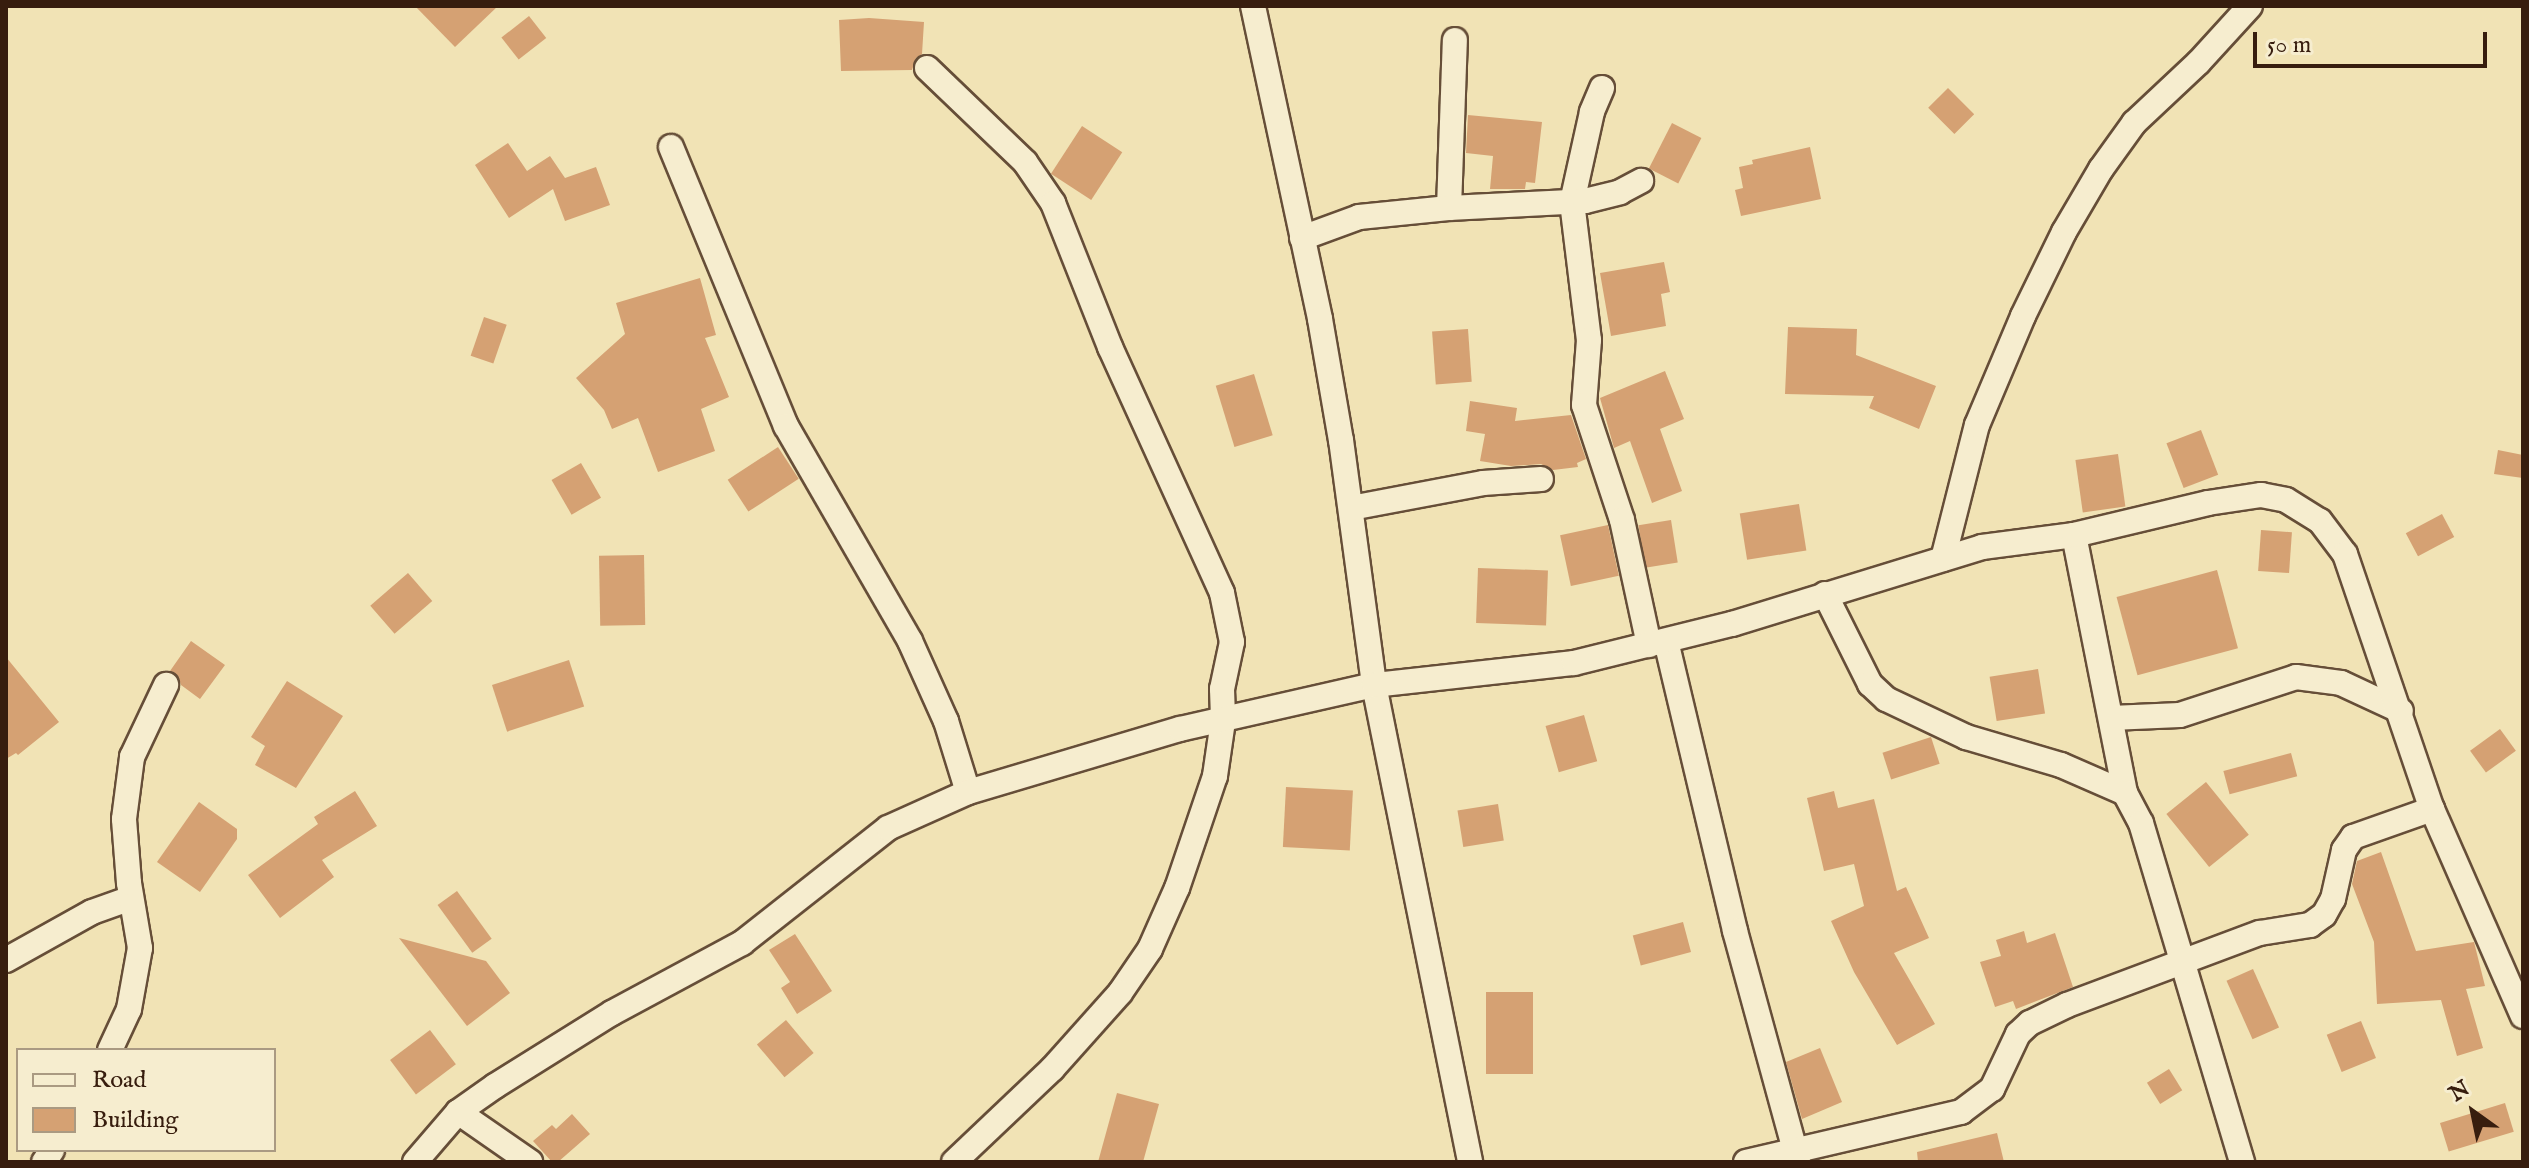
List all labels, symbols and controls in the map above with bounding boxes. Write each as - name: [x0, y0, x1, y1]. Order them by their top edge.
- scale bar: [2257, 16, 2491, 66]
- text: 50 m: [2267, 30, 2311, 61]
- legend: [16, 1048, 276, 1152]
- text: Road: [92, 1065, 146, 1096]
- north arrow: [2433, 1072, 2513, 1152]
- text: N: [2444, 1075, 2476, 1109]
- text: Building: [92, 1105, 178, 1136]

